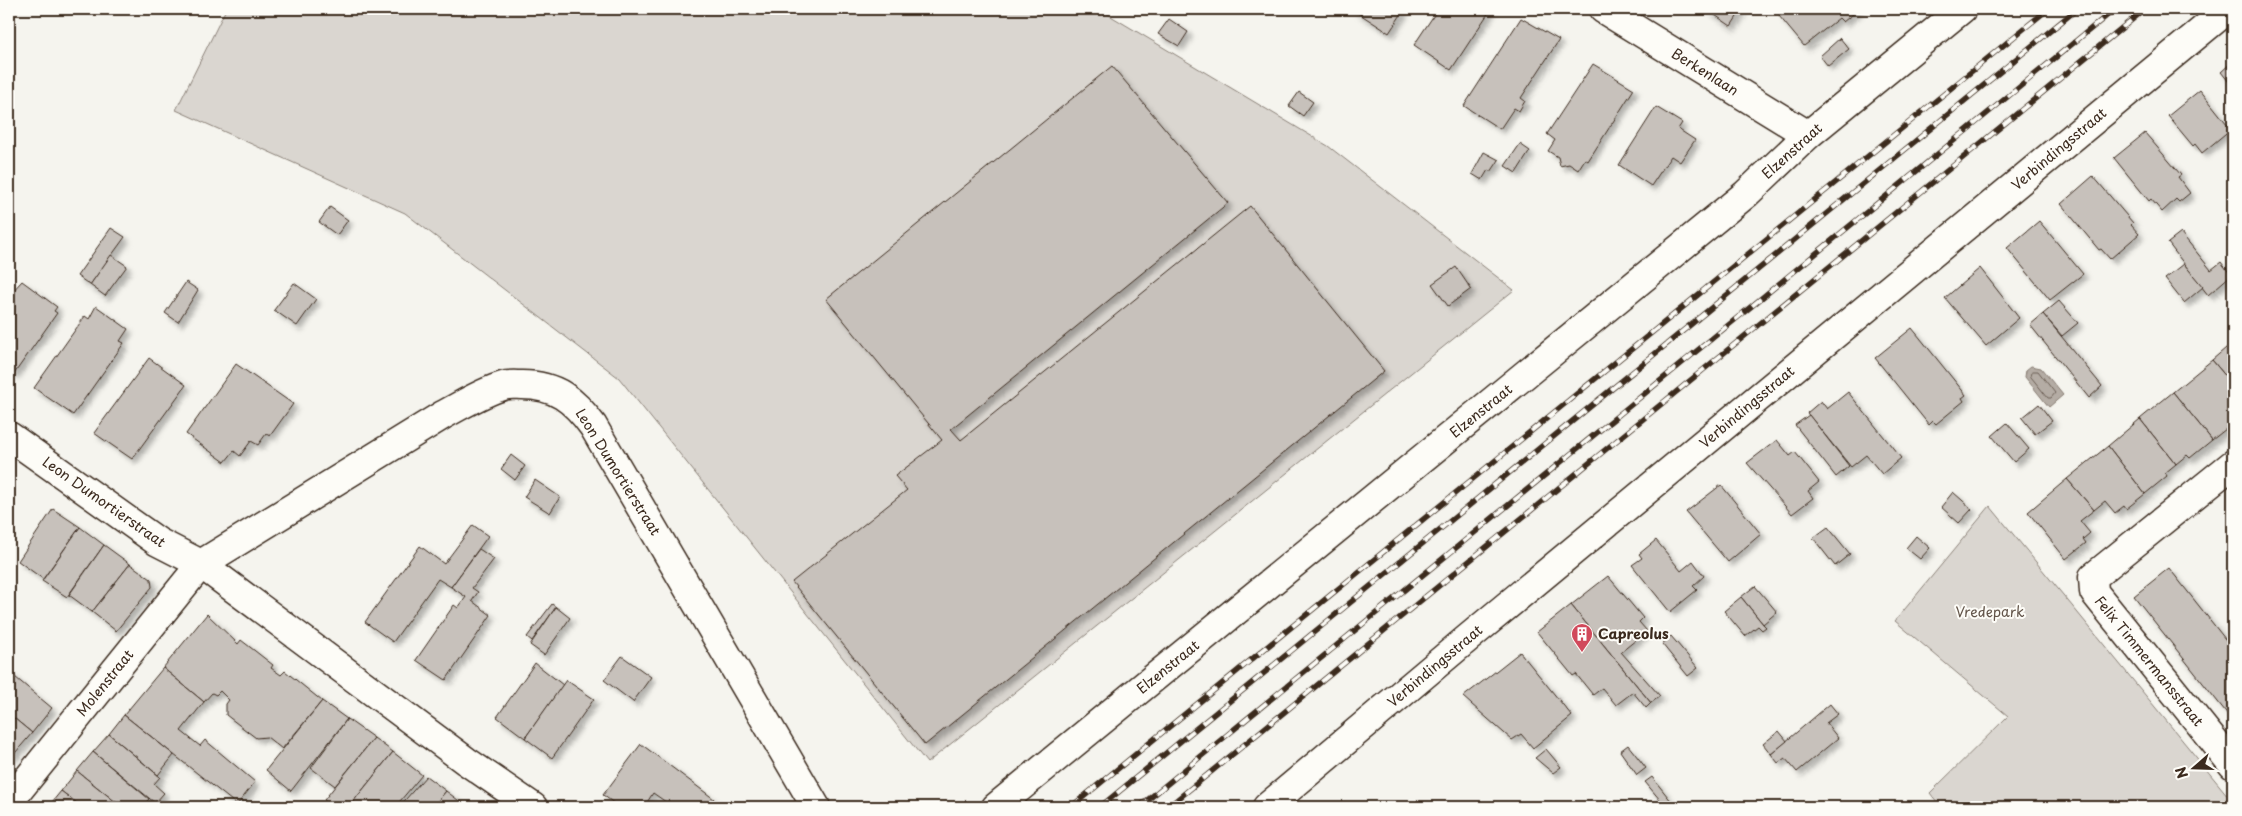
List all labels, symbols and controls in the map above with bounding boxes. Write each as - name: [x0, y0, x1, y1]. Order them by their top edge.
- street label: Berkenlaan: [1668, 43, 1743, 101]
- street label: Verbindingsstraat: [2007, 102, 2111, 195]
- street label: Elzenstraat: [1757, 118, 1827, 184]
- street label: Verbindingsstraat: [1695, 360, 1799, 453]
- street label: Elzenstraat: [1445, 379, 1517, 442]
- street label: Leon Dumortierstraat: [571, 404, 666, 540]
- street label: Leon Dumortierstraat: [38, 451, 170, 552]
- street label: Felix Timmermansstraat: [2090, 591, 2209, 731]
- park label: Vredepark: [1955, 601, 2025, 622]
- street label: Verbindingsstraat: [1383, 619, 1487, 712]
- building icon: Capreolus: [1570, 622, 1594, 653]
- place label: Capreolus: [1598, 623, 1669, 644]
- street label: Elzenstraat: [1132, 635, 1204, 698]
- street label: Molenstraat: [71, 645, 138, 721]
- north arrow: [2170, 744, 2220, 794]
- text: N: [2170, 764, 2193, 781]

